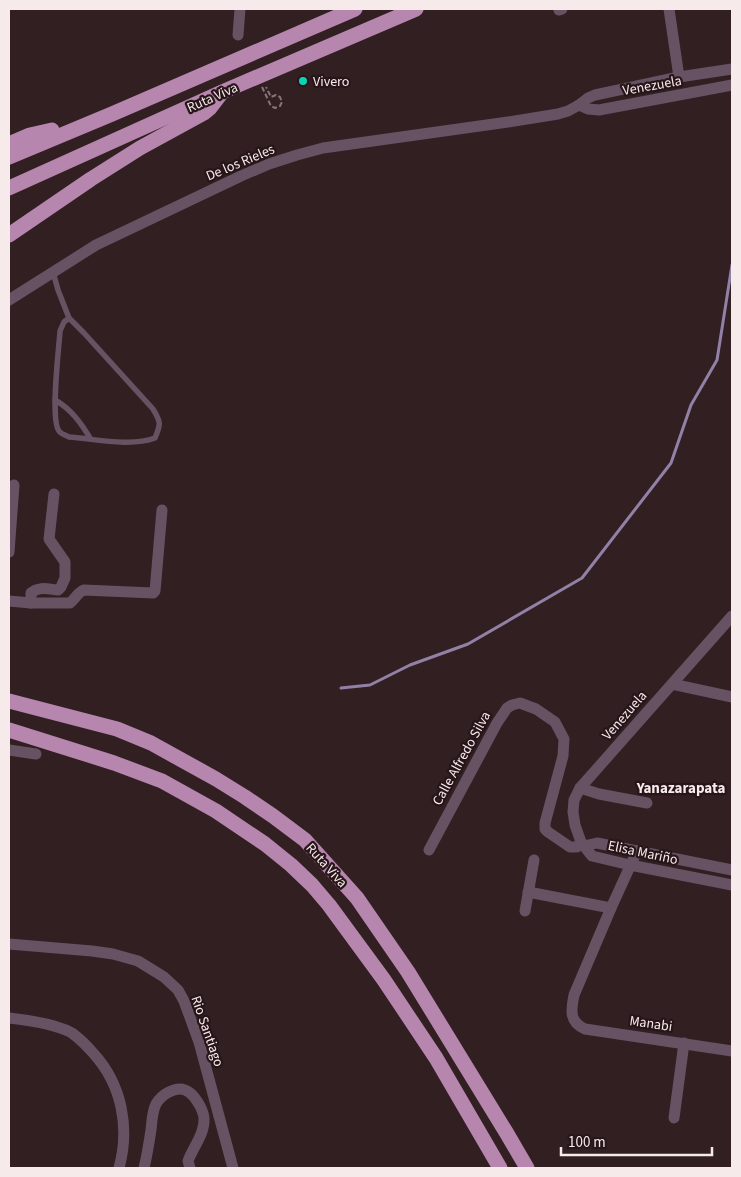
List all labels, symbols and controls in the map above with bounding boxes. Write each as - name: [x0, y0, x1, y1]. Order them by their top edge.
- street label: Venezuela: [621, 71, 683, 101]
- place label: Vivero: [313, 72, 349, 92]
- marker: Vivero: [297, 75, 309, 87]
- street label: Ruta Viva: [184, 78, 241, 118]
- street label: De los Rieles: [203, 139, 278, 186]
- street label: Venezuela: [598, 687, 652, 745]
- street label: Calle Alfredo Silva: [428, 708, 496, 809]
- district label: Yanazarapata: [636, 778, 725, 799]
- street label: Elisa Mariño: [606, 836, 680, 870]
- street label: Ruta Viva: [301, 839, 352, 892]
- street label: Rio Santiago: [186, 993, 229, 1069]
- street label: Manabi: [628, 1011, 674, 1037]
- scale bar: [561, 1124, 712, 1156]
- text: 100 m: [568, 1132, 606, 1153]

